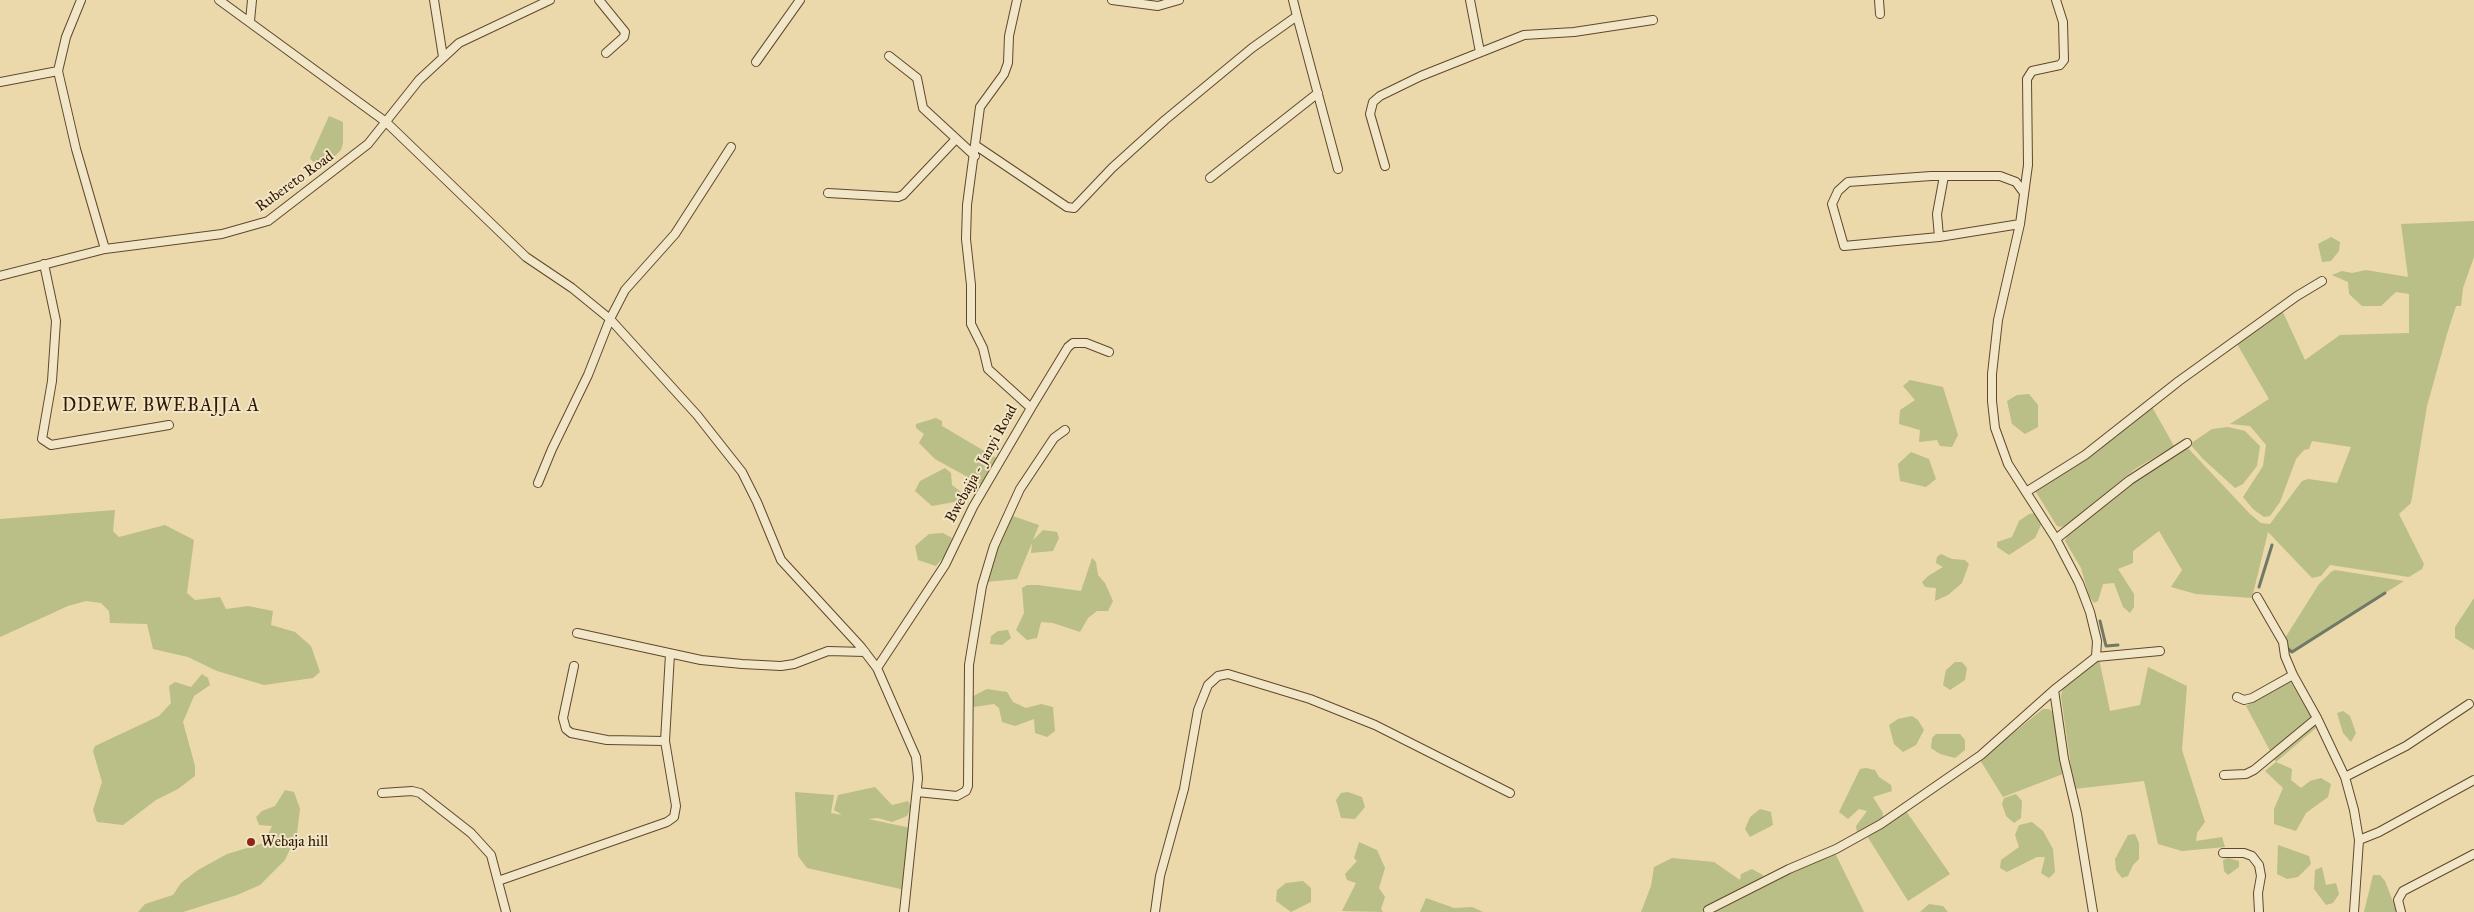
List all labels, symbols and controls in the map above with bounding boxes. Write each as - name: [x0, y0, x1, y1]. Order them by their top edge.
- street label: Rubereto Road: [253, 148, 337, 216]
- district label: DDEWE BWEBAJJA A: [60, 396, 262, 418]
- street label: Bwebajja - Janyi Road: [942, 402, 1022, 526]
- place label: Webaja hill: [261, 833, 328, 851]
- marker: Webaja hill: [245, 836, 257, 848]

